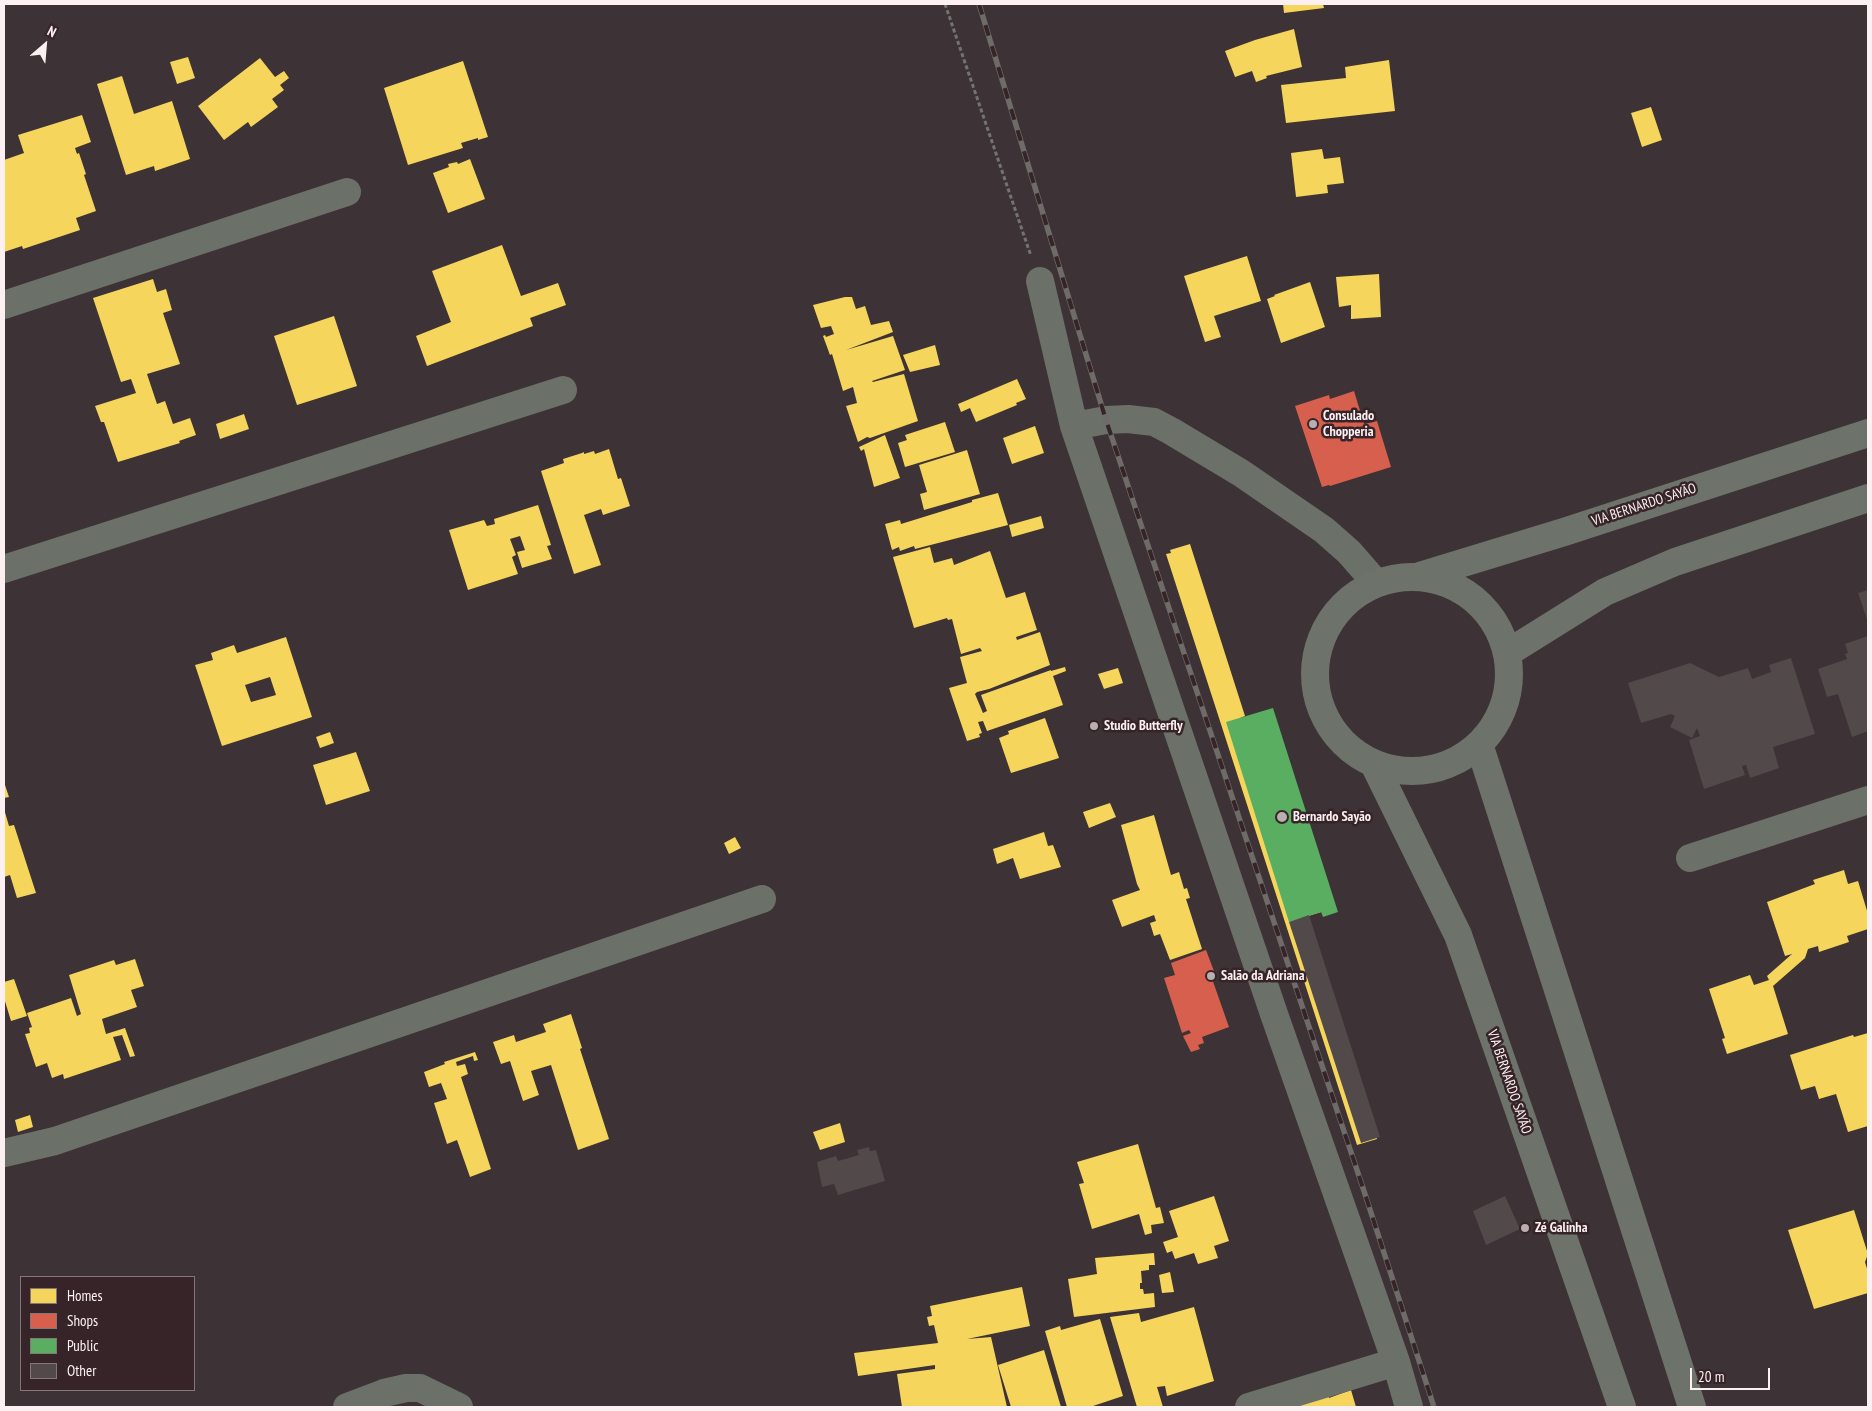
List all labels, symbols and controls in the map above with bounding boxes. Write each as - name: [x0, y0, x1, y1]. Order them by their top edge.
- north arrow: [20, 20, 70, 70]
- text: N: [44, 22, 59, 41]
- place label: Consulado Chopperia: [1323, 408, 1374, 441]
- marker: Consulado Chopperia: [1307, 418, 1319, 430]
- street label: VIA BERNARDO SAYÃO: [1590, 480, 1698, 530]
- place label: Studio Butterfly: [1104, 718, 1183, 734]
- marker: Studio Butterfly: [1088, 720, 1100, 732]
- place label: Bernardo Sayão: [1293, 809, 1371, 825]
- marker: Bernardo Sayão: [1275, 810, 1289, 824]
- place label: Salão da Adriana: [1221, 968, 1304, 984]
- marker: Salão da Adriana: [1205, 970, 1217, 982]
- street label: VIA BERNARDO SAYÃO: [1483, 1028, 1535, 1136]
- place label: Zé Galinha: [1535, 1220, 1587, 1236]
- marker: Zé Galinha: [1519, 1222, 1531, 1234]
- legend: [20, 1276, 195, 1391]
- text: Homes: [67, 1286, 103, 1305]
- text: Shops: [67, 1311, 98, 1330]
- text: Public: [67, 1336, 98, 1355]
- scale bar: [1692, 1358, 1772, 1390]
- text: Other: [67, 1361, 96, 1380]
- text: 20 m: [1698, 1367, 1724, 1386]

